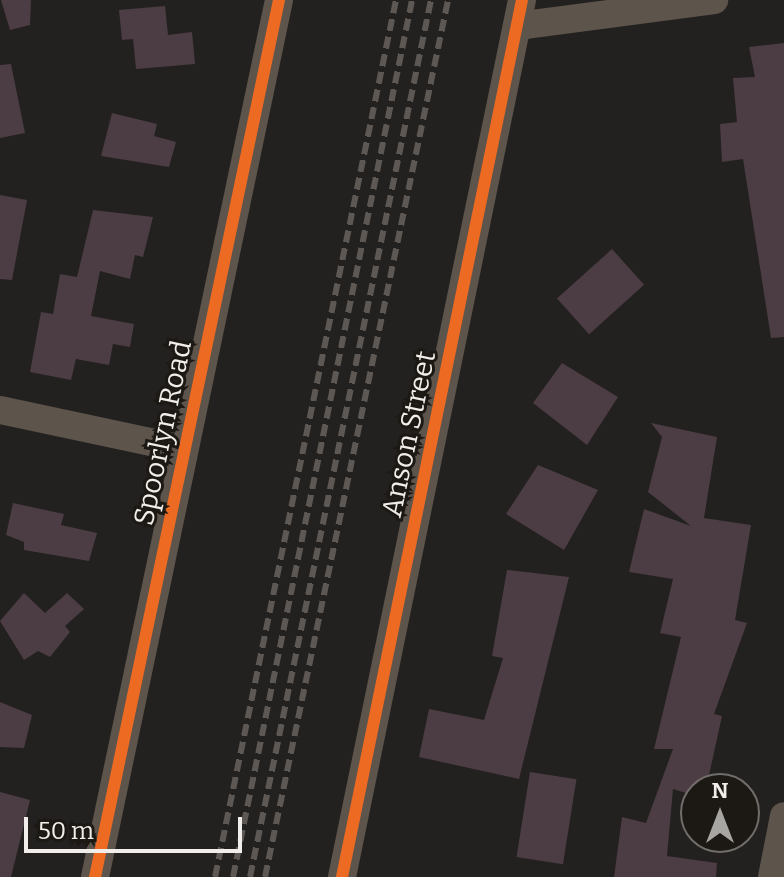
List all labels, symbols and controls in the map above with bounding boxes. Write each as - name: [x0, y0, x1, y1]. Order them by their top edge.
- street label: Spoorlyn Road: [127, 338, 199, 528]
- street label: Anson Street: [375, 348, 443, 520]
- north arrow: [680, 773, 760, 853]
- text: N: [712, 777, 728, 804]
- scale bar: [28, 801, 246, 851]
- text: 50 m: [38, 817, 94, 845]

